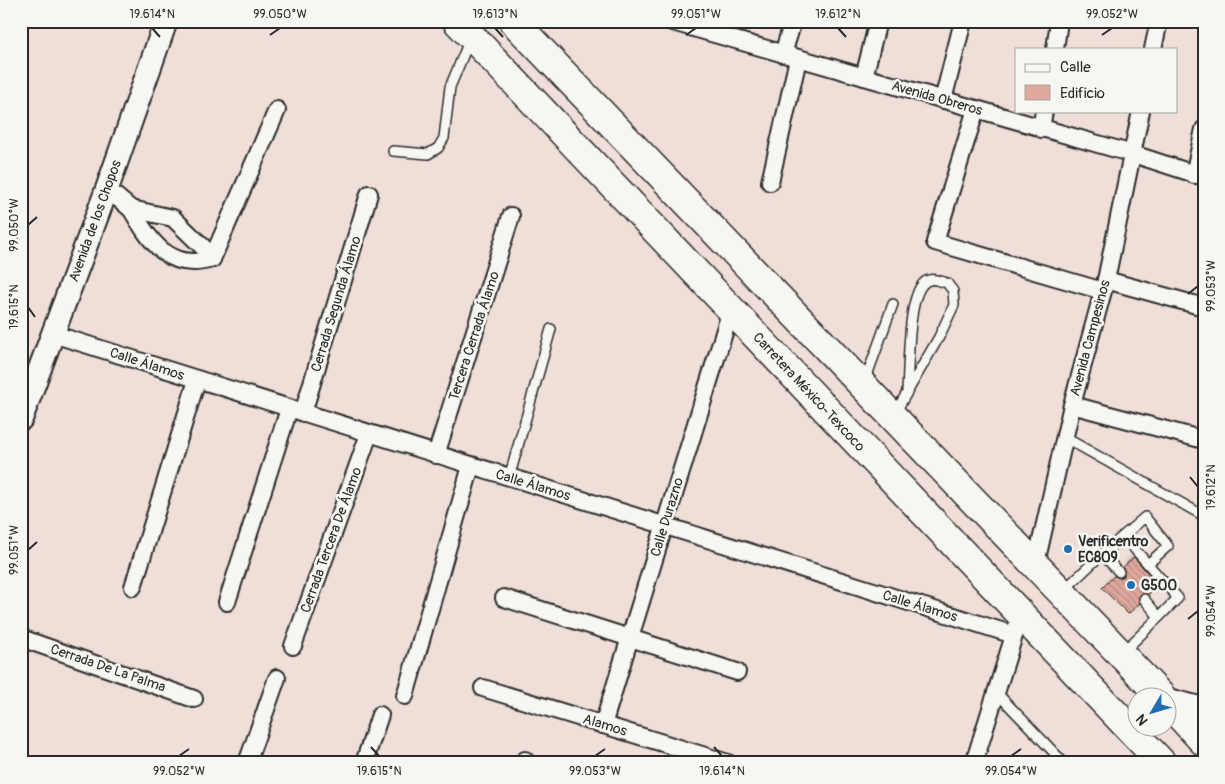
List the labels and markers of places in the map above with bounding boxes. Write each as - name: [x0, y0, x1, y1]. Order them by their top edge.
- place label: Verificentro EC809: [1078, 533, 1149, 566]
- marker: Verificentro EC809: [1062, 543, 1074, 555]
- place label: G500: [1141, 577, 1177, 594]
- marker: G500: [1125, 579, 1137, 591]

